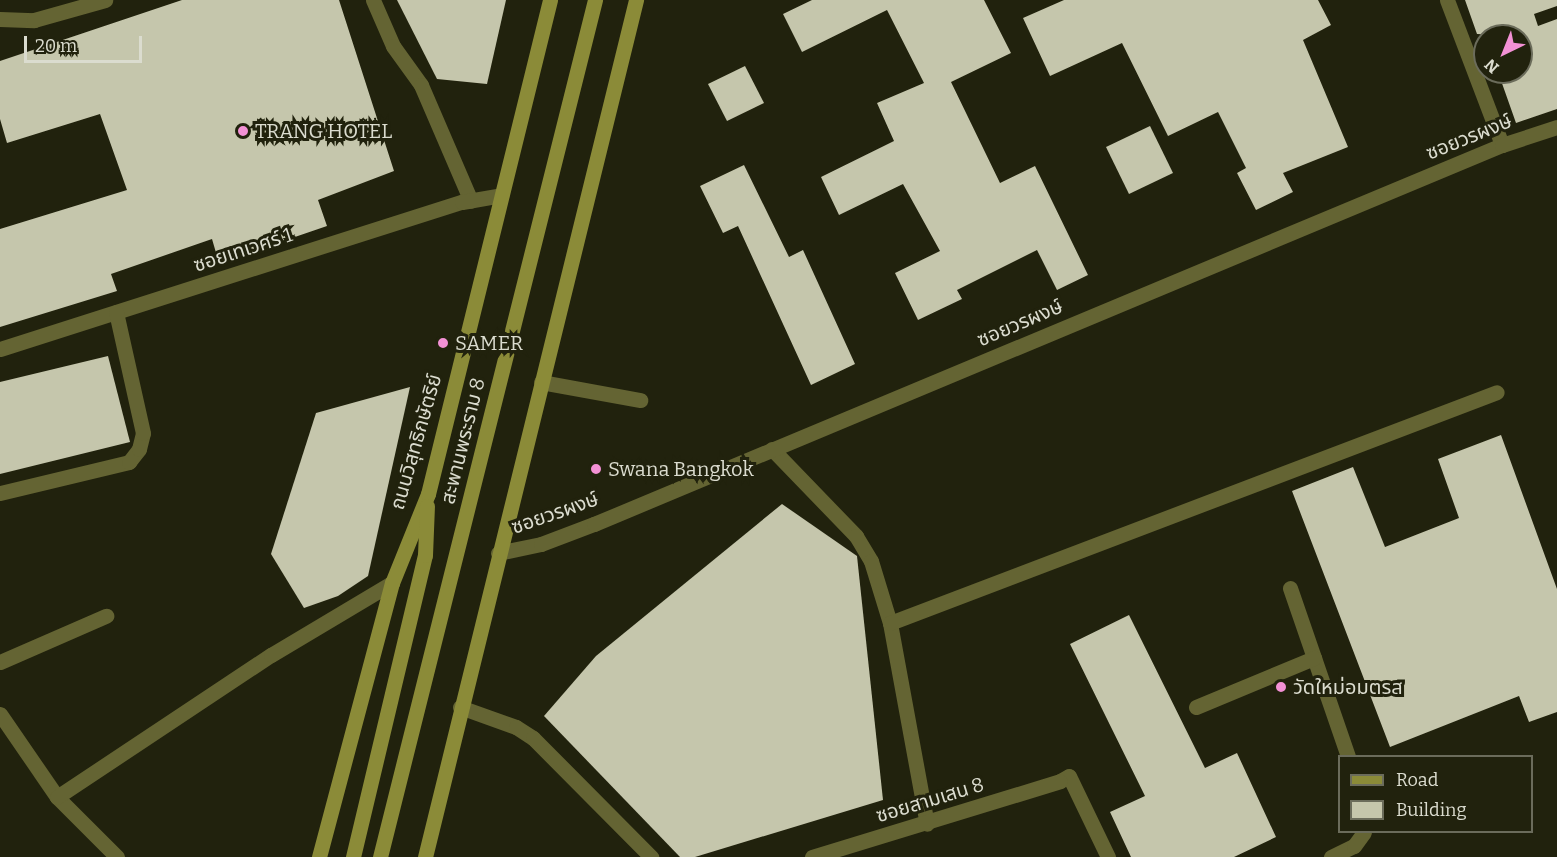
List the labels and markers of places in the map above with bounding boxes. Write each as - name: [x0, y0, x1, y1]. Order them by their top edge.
- place label: TRANG HOTEL: [255, 119, 392, 143]
- marker: TRANG HOTEL: [236, 124, 250, 138]
- place label: SAMER: [455, 331, 523, 355]
- marker: SAMER: [436, 336, 450, 350]
- place label: Swana Bangkok: [608, 457, 754, 481]
- marker: Swana Bangkok: [589, 462, 603, 476]
- place label: วัดใหม่อมตรส: [1293, 675, 1403, 699]
- marker: วัดใหม่อมตรส: [1274, 680, 1288, 694]

